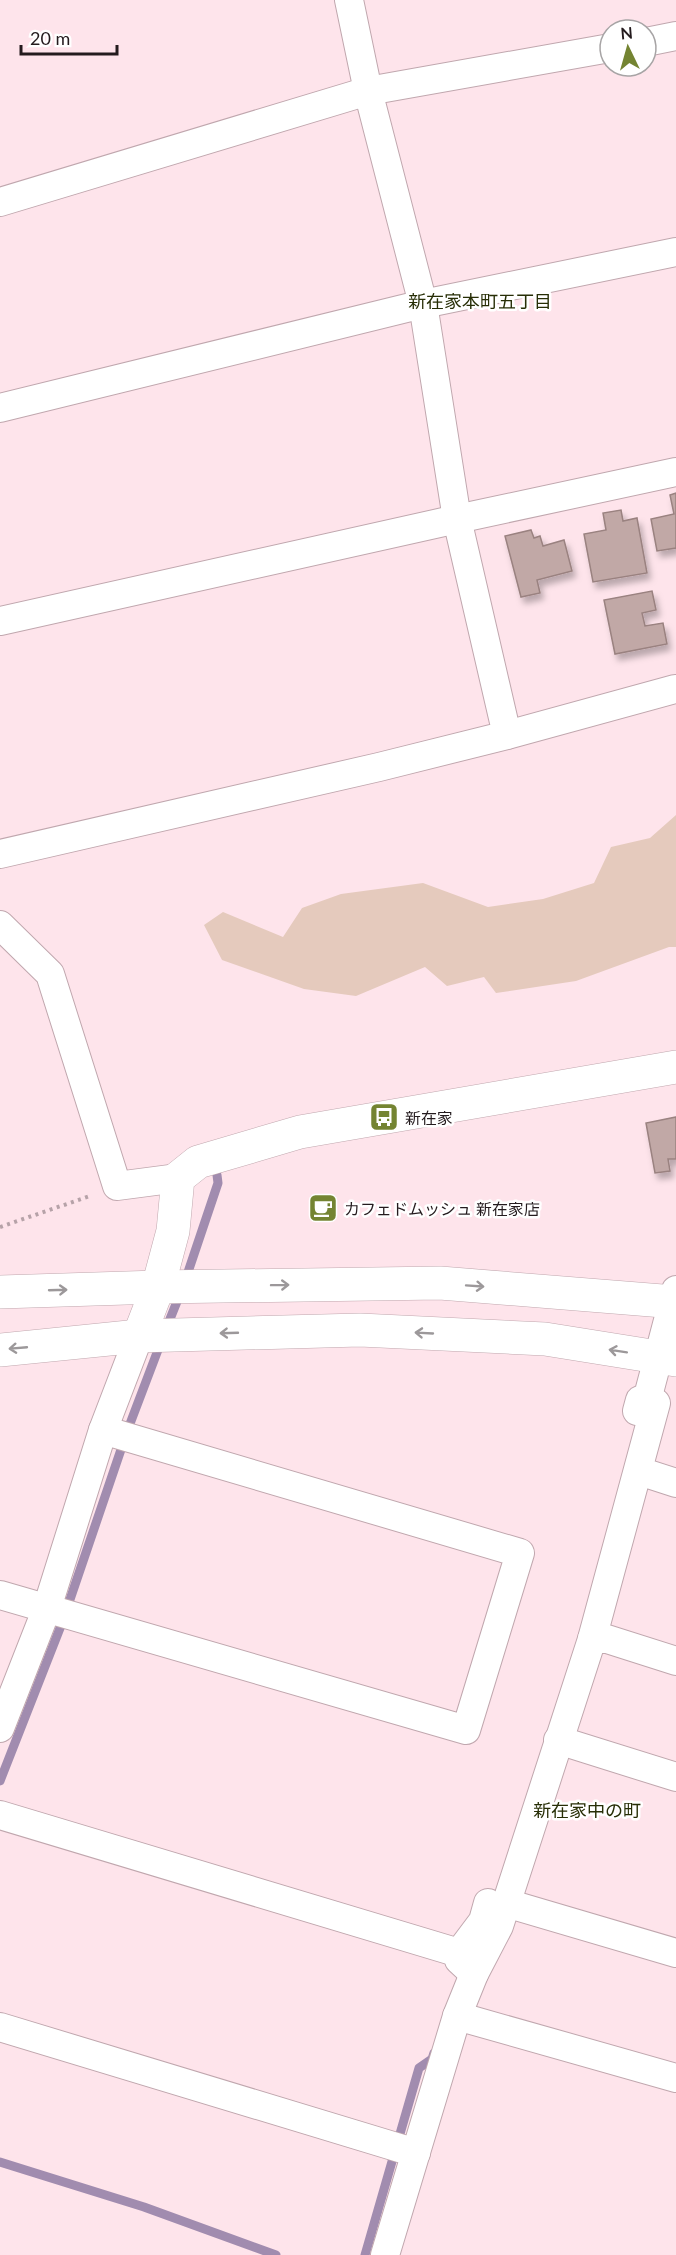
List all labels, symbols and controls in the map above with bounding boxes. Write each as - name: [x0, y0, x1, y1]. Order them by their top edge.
- scale bar: [21, 18, 117, 56]
- north arrow: [598, 18, 658, 78]
- text: N: [620, 23, 634, 43]
- text: 20 m: [30, 27, 70, 49]
- district label: 新在家本町五丁目: [408, 290, 552, 312]
- bus stop icon: 新在家: [368, 1101, 400, 1133]
- place label: 新在家: [405, 1108, 453, 1127]
- cafe icon: カフェドムッシュ 新在家店: [307, 1192, 339, 1224]
- place label: カフェドムッシュ 新在家店: [344, 1199, 540, 1218]
- one-way arrow: [269, 1279, 289, 1291]
- one-way arrow: [464, 1281, 484, 1292]
- one-way arrow: [48, 1285, 68, 1296]
- one-way arrow: [415, 1327, 435, 1338]
- one-way arrow: [220, 1328, 240, 1339]
- one-way arrow: [9, 1343, 29, 1354]
- one-way arrow: [609, 1345, 629, 1356]
- district label: 新在家中の町: [533, 1799, 641, 1821]

